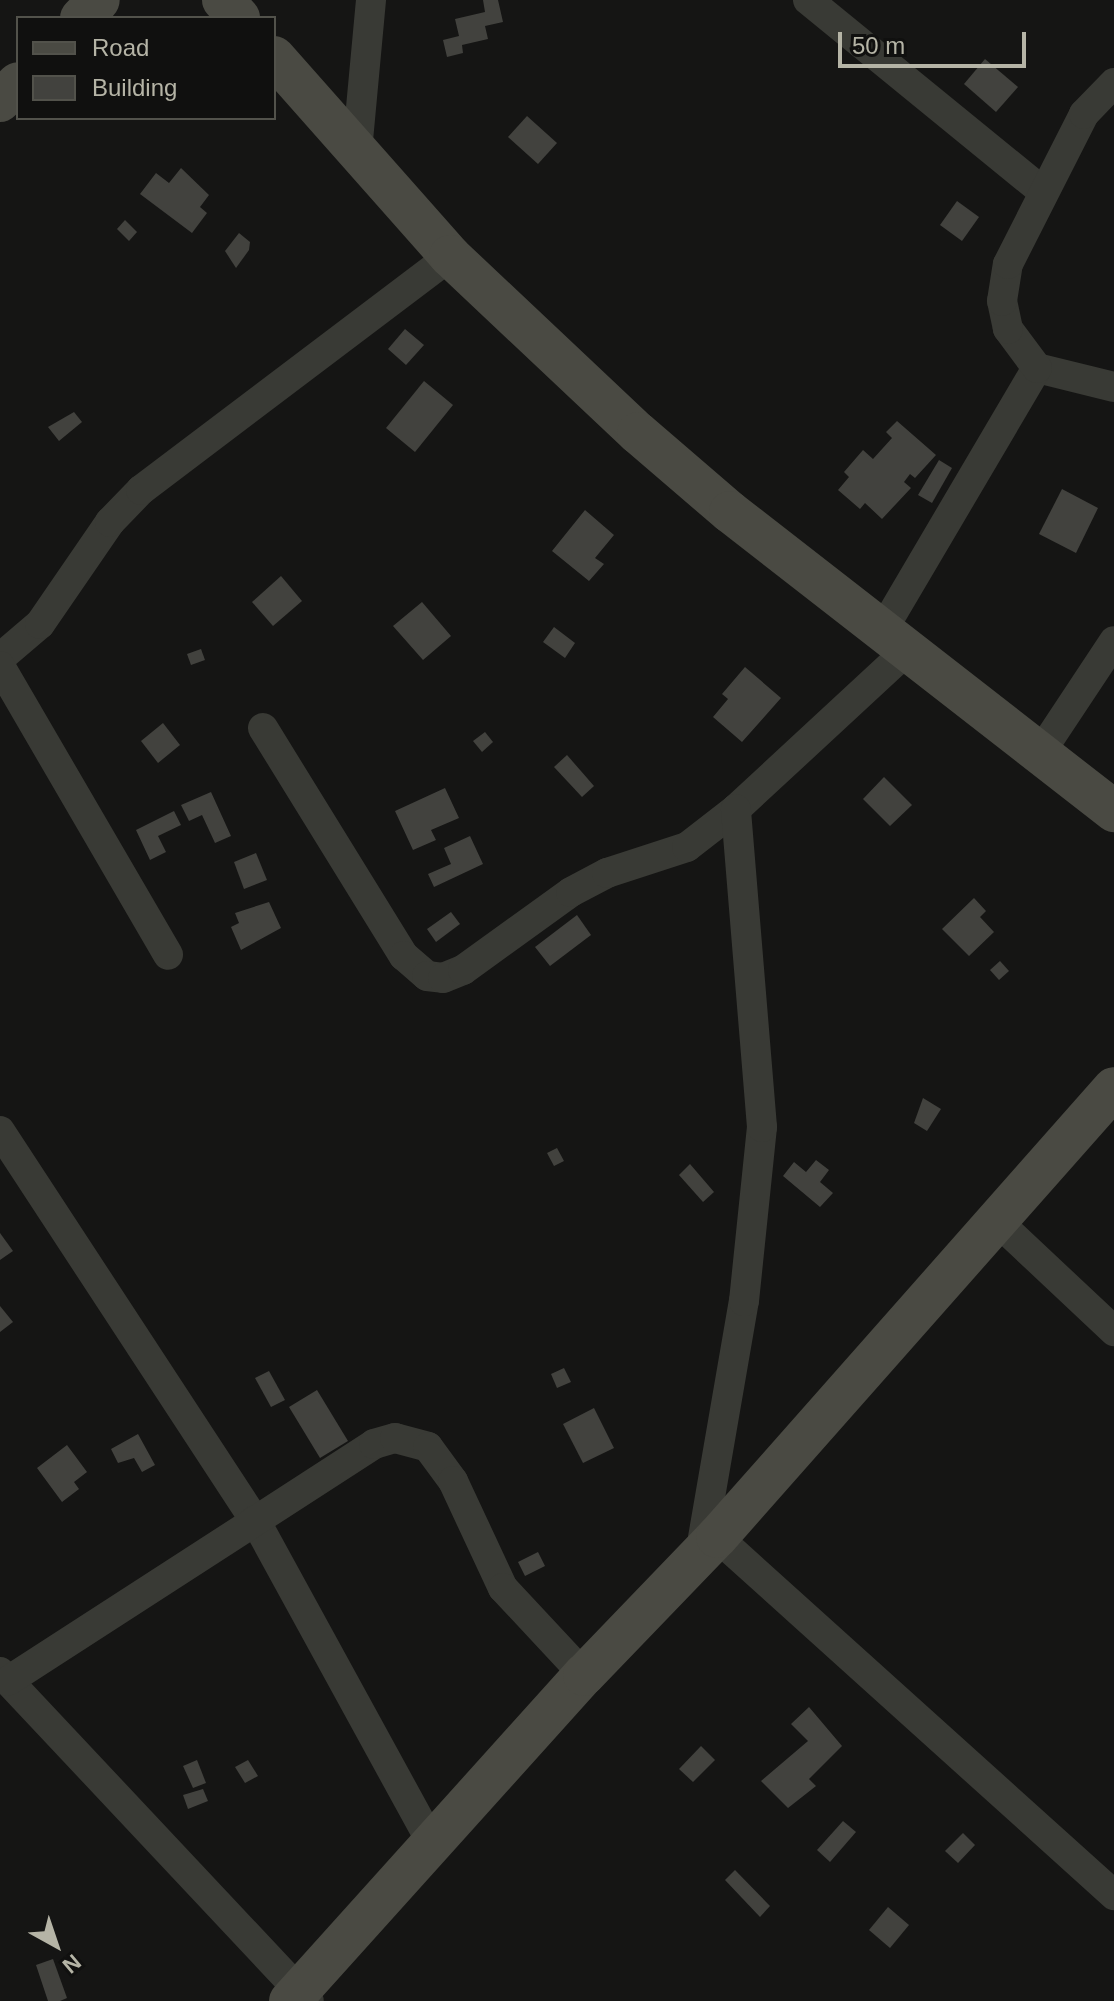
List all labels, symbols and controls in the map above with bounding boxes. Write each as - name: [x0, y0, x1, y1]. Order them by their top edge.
- legend: [16, 16, 276, 120]
- scale bar: [842, 16, 1030, 66]
- text: 50 m: [852, 32, 905, 59]
- text: Road: [92, 34, 149, 61]
- text: Building: [92, 74, 177, 101]
- north arrow: [16, 1905, 96, 1985]
- text: N: [58, 1949, 86, 1978]

